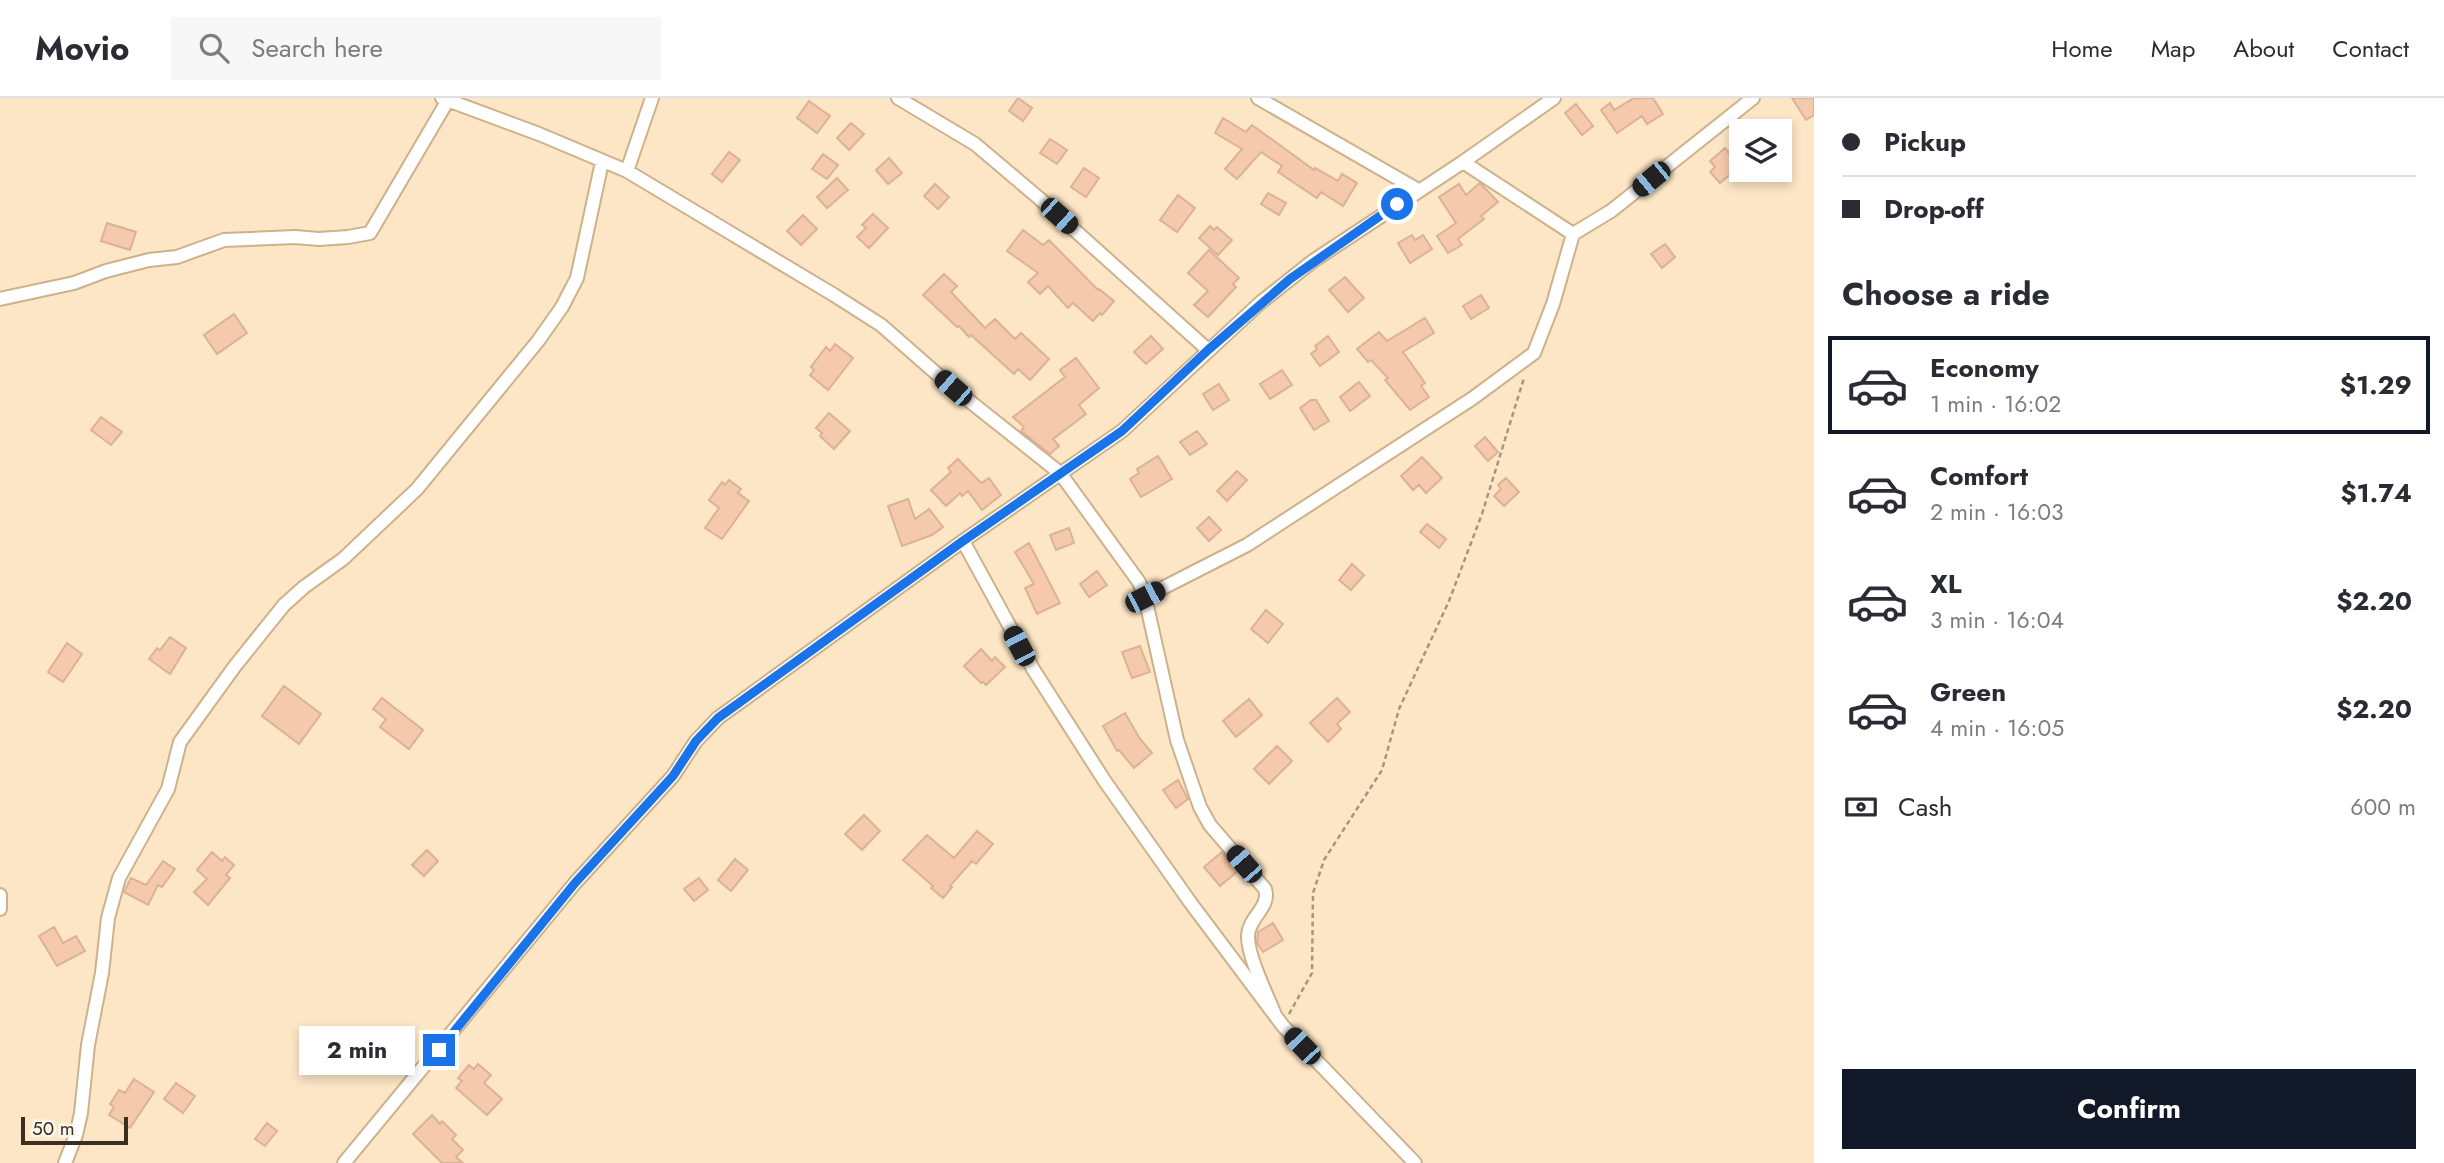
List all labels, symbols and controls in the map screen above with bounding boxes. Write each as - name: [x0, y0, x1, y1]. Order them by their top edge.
- search box: [171, 17, 661, 80]
- text: Movio: [35, 25, 129, 72]
- icon: search: [195, 29, 233, 67]
- text: Search here: [251, 29, 383, 67]
- text: Home: [2051, 31, 2113, 66]
- text: Map: [2151, 31, 2195, 66]
- text: About: [2233, 31, 2294, 66]
- text: Contact: [2332, 31, 2409, 66]
- map controls: [1729, 119, 1792, 182]
- button: layers: [1729, 119, 1792, 182]
- text: Pickup: [1884, 123, 1966, 161]
- car: [1629, 158, 1674, 200]
- route start: [1381, 188, 1413, 220]
- text: Drop-off: [1884, 190, 1984, 228]
- car: [1037, 194, 1082, 238]
- text: Choose a ride: [1842, 271, 2050, 317]
- text: Economy: [1930, 349, 2039, 387]
- icon: car: [1846, 354, 1909, 417]
- car: [931, 366, 976, 410]
- text: $1.29: [2340, 366, 2412, 404]
- text: 1 min · 16:02: [1930, 387, 2061, 421]
- text: Comfort: [1930, 457, 2028, 495]
- icon: car: [1846, 462, 1909, 525]
- text: $1.74: [2340, 474, 2412, 512]
- text: 2 min · 16:03: [1930, 495, 2064, 529]
- text: XL: [1930, 565, 1962, 603]
- icon: car: [1846, 570, 1909, 633]
- car: [1122, 578, 1169, 616]
- text: $2.20: [2336, 582, 2412, 620]
- text: 3 min · 16:04: [1930, 603, 2064, 637]
- car: [1000, 623, 1039, 669]
- text: Green: [1930, 673, 2006, 711]
- icon: car: [1846, 678, 1909, 741]
- text: $2.20: [2336, 690, 2412, 728]
- text: 4 min · 16:05: [1930, 711, 2064, 745]
- icon: cash: [1842, 788, 1880, 826]
- text: Cash: [1898, 788, 1952, 826]
- text: 600 m: [2350, 790, 2416, 824]
- car: [1223, 841, 1266, 887]
- car: [1280, 1024, 1325, 1068]
- callout: 2 min: [299, 1026, 414, 1074]
- text: 2 min: [327, 1033, 387, 1067]
- route end: [423, 1034, 455, 1066]
- button: Confirm: [1842, 1069, 2416, 1149]
- scale bar: [21, 1114, 128, 1146]
- text: 50 m: [32, 1115, 75, 1142]

